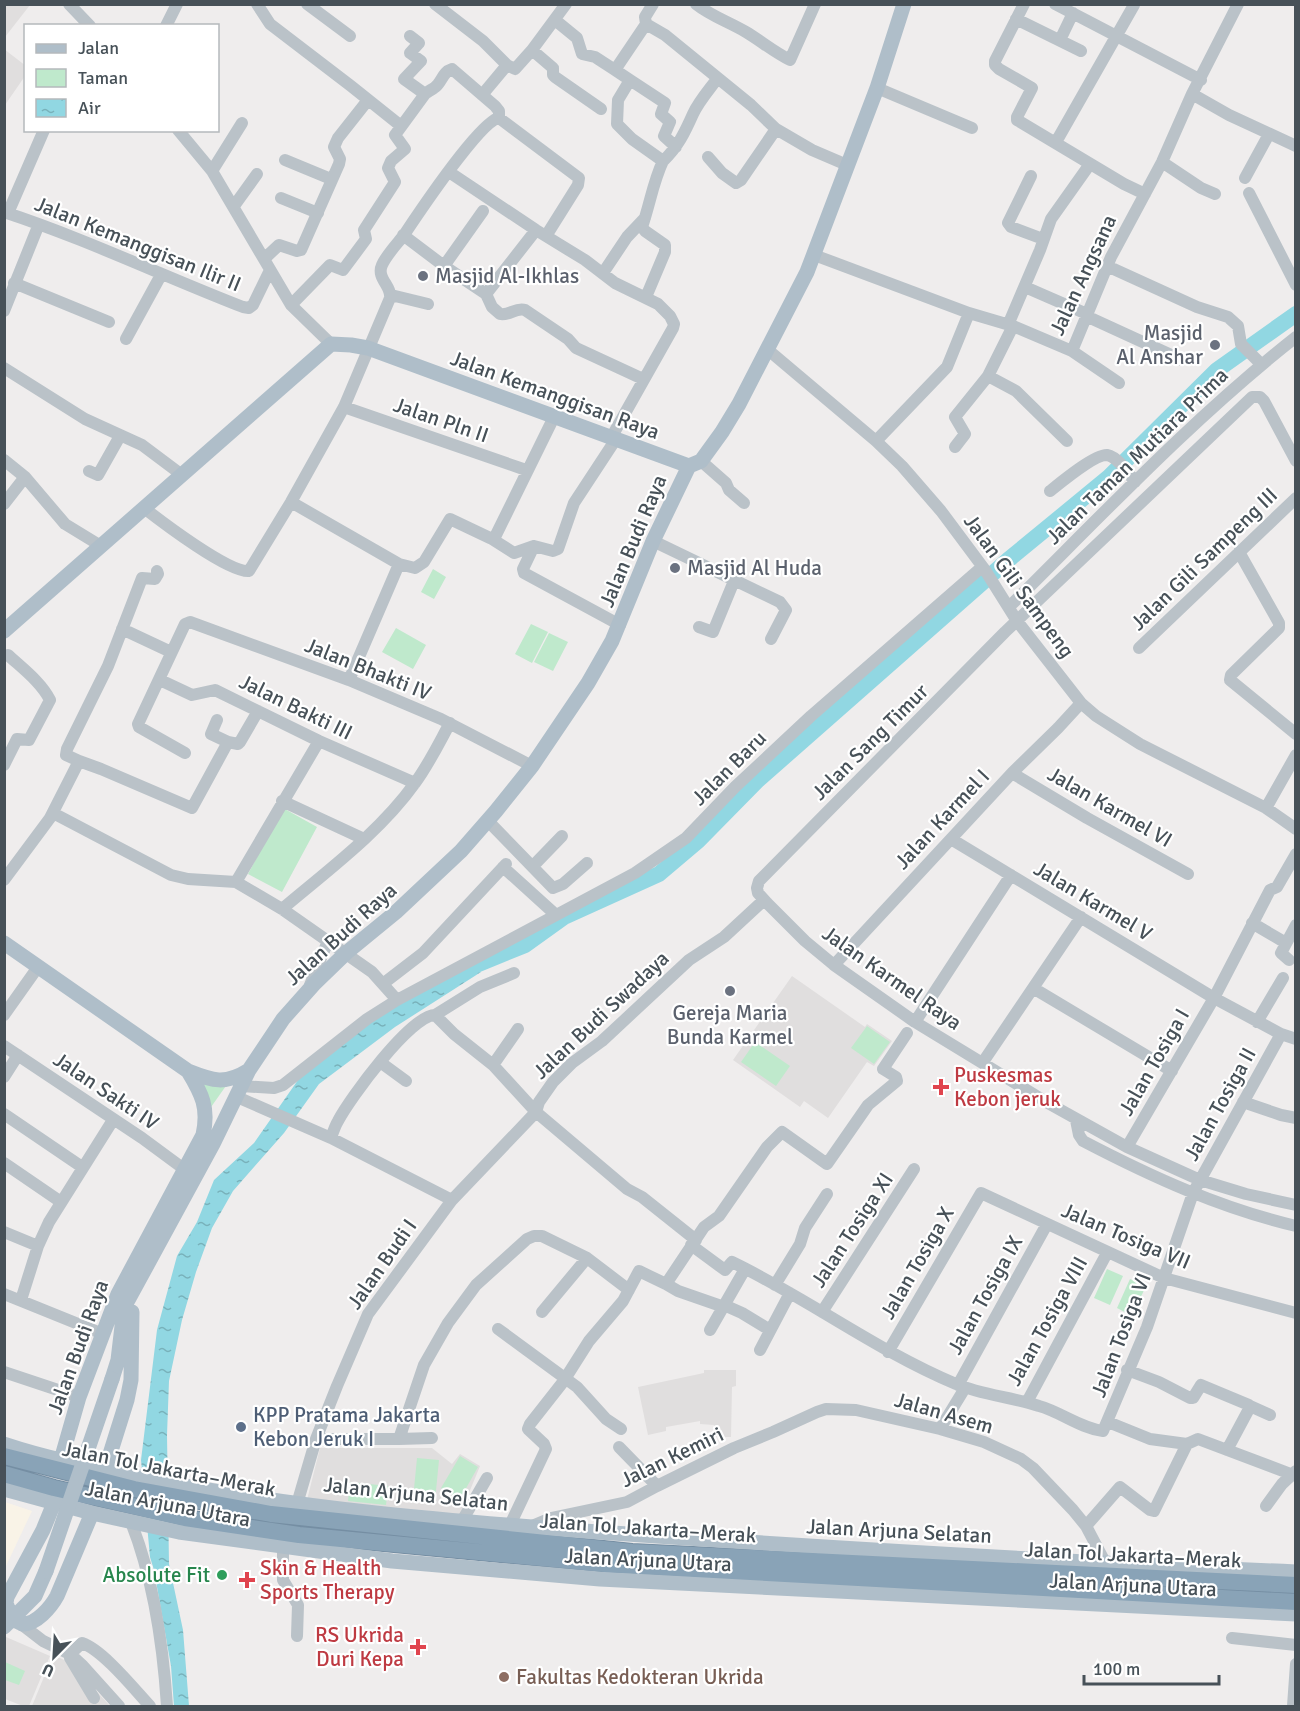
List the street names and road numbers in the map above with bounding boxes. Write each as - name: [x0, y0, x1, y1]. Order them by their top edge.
- street label: Jalan Kemanggisan Ilir II: [31, 191, 245, 297]
- street label: Jalan Angsana: [1044, 211, 1122, 339]
- street label: Jalan Kemanggisan Raya: [447, 345, 663, 445]
- street label: Jalan Taman Mutiara Prima: [1040, 362, 1234, 550]
- street label: Jalan Pln II: [390, 392, 492, 448]
- street label: Jalan Budi Raya: [593, 471, 673, 611]
- street label: Jalan Gili Sampeng III: [1125, 482, 1283, 636]
- street label: Jalan Gili Sampeng: [958, 509, 1080, 663]
- street label: Jalan Bhakti IV: [301, 632, 435, 706]
- street label: Jalan Bakti III: [235, 668, 357, 746]
- street label: Jalan Sang Timur: [806, 678, 934, 806]
- street label: Jalan Baru: [686, 725, 772, 811]
- street label: Jalan Karmel VI: [1043, 761, 1177, 853]
- street label: Jalan Karmel I: [889, 763, 995, 875]
- street label: Jalan Karmel V: [1029, 855, 1157, 947]
- street label: Jalan Budi Raya: [280, 877, 402, 991]
- street label: Jalan Karmel Raya: [817, 920, 967, 1036]
- street label: Jalan Budi Swadaya: [528, 945, 674, 1085]
- street label: Jalan Tosiga I: [1113, 1004, 1195, 1120]
- street label: Jalan Tosiga II: [1178, 1043, 1262, 1165]
- street label: Jalan Sakti IV: [48, 1046, 164, 1136]
- street label: Jalan Tosiga XI: [805, 1168, 899, 1292]
- street label: Jalan Tosiga VII: [1058, 1197, 1194, 1275]
- street label: Jalan Tosiga X: [874, 1202, 960, 1324]
- street label: Jalan Budi I: [341, 1214, 423, 1314]
- street label: Jalan Tosiga IX: [942, 1231, 1028, 1359]
- street label: Jalan Tosiga VIII: [1001, 1252, 1093, 1390]
- street label: Jalan Tosiga VI: [1085, 1269, 1157, 1401]
- street label: Jalan Budi Raya: [42, 1276, 114, 1418]
- street label: Jalan Asem: [892, 1386, 996, 1440]
- street label: Jalan Kemiri: [616, 1421, 728, 1493]
- street label: Jalan Tol Jakarta–Merak: [60, 1436, 278, 1503]
- street label: Jalan Arjuna Selatan: [322, 1471, 510, 1517]
- street label: Jalan Arjuna Utara: [83, 1475, 253, 1533]
- street label: Jalan Tol Jakarta–Merak: [539, 1507, 758, 1549]
- street label: Jalan Arjuna Selatan: [806, 1513, 992, 1549]
- street label: Jalan Tol Jakarta–Merak: [1024, 1536, 1242, 1574]
- street label: Jalan Arjuna Utara: [564, 1543, 732, 1577]
- street label: Jalan Arjuna Utara: [1049, 1568, 1217, 1602]

